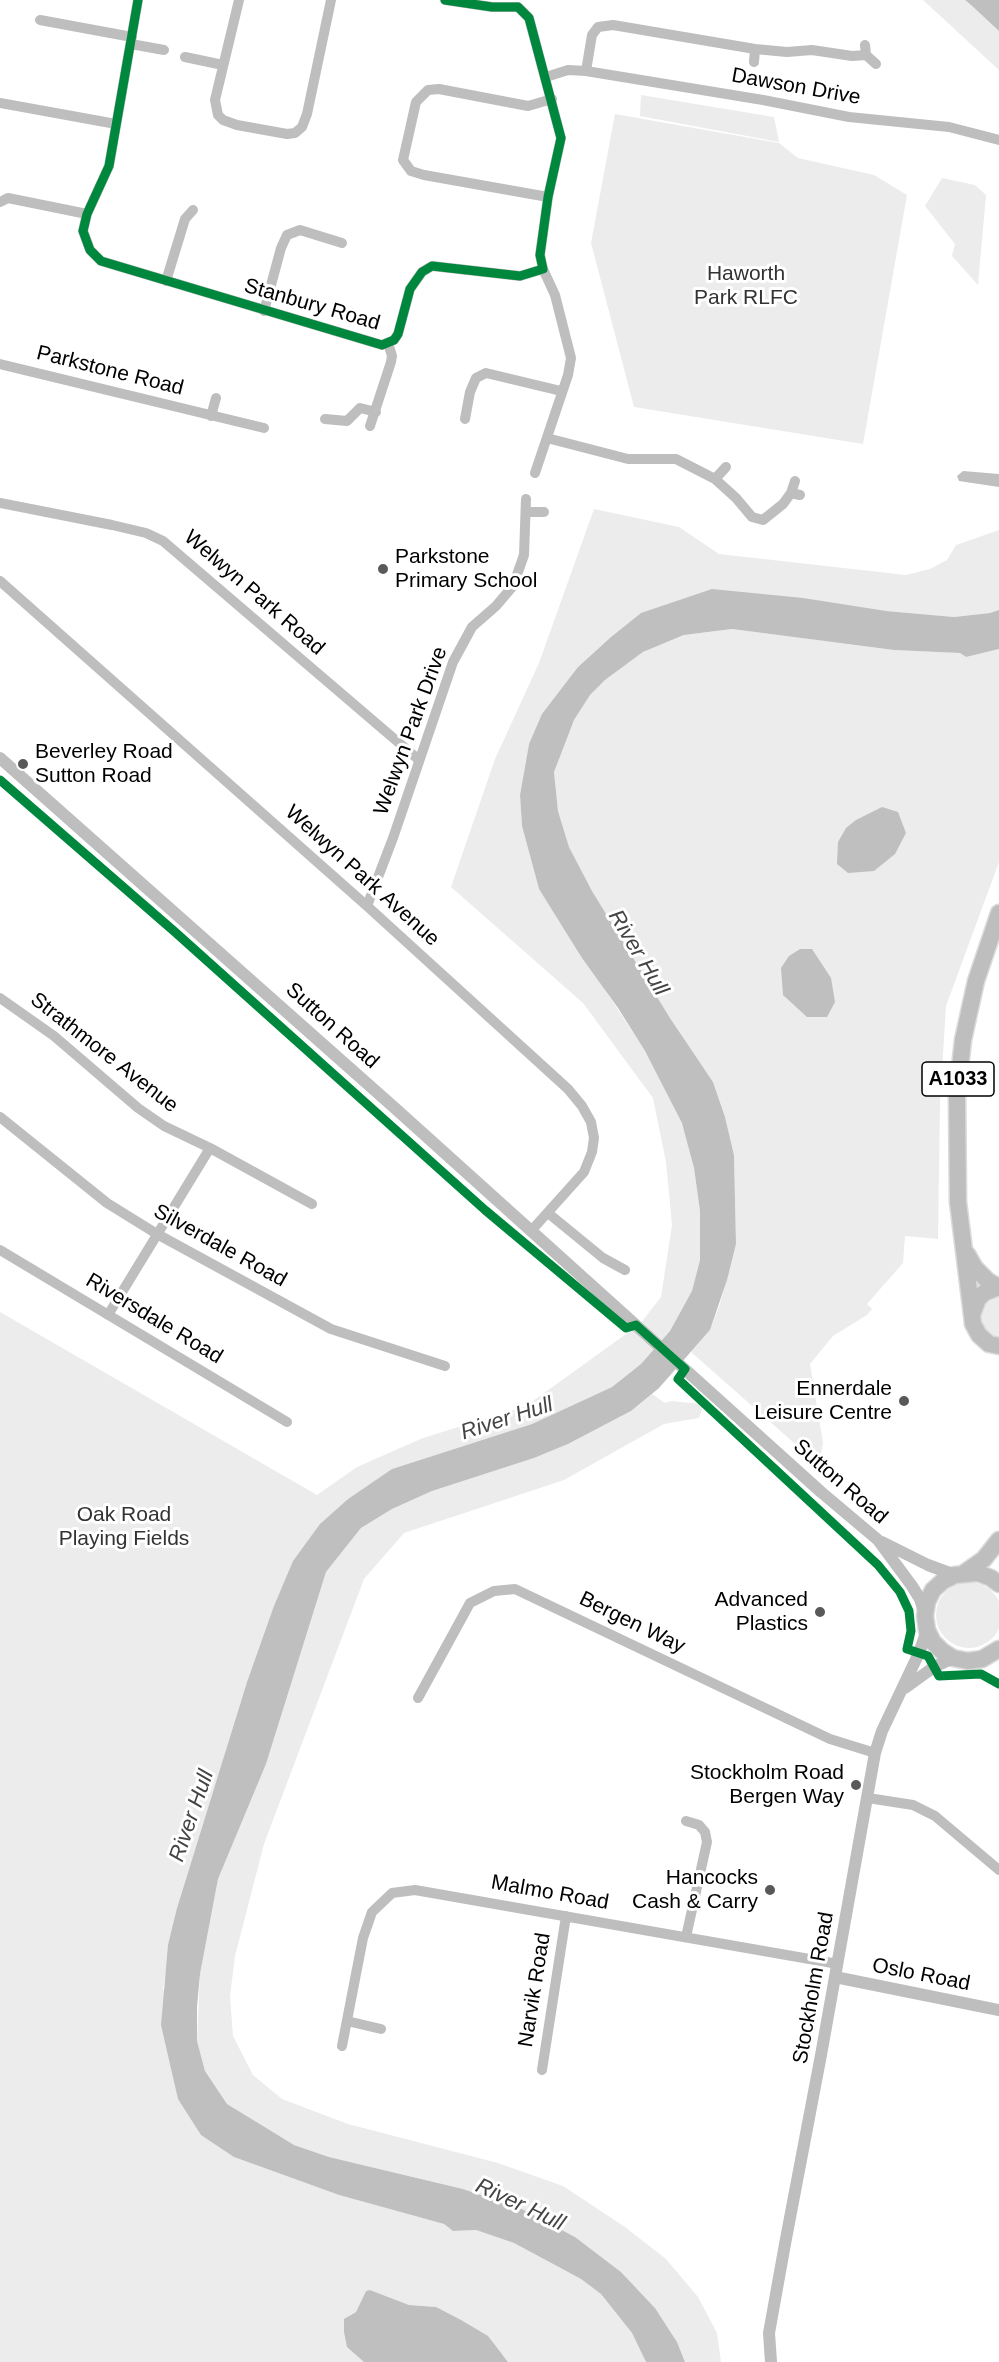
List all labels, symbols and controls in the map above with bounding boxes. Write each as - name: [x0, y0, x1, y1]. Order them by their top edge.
- street label: Dawson Drive: [729, 63, 863, 111]
- park label: Haworth Park RLFC: [694, 261, 798, 311]
- street label: Stanbury Road: [241, 274, 383, 336]
- street label: Parkstone Road: [34, 341, 186, 401]
- street label: Welwyn Park Road: [178, 525, 330, 661]
- place label: Parkstone Primary School: [395, 544, 537, 594]
- marker: Parkstone Primary School: [376, 562, 390, 576]
- street label: Welwyn Park Drive: [369, 644, 453, 818]
- place label: Beverley Road Sutton Road: [35, 739, 173, 789]
- marker: Beverley Road Sutton Road: [16, 757, 30, 771]
- street label: Welwyn Park Avenue: [280, 800, 444, 952]
- water label: River Hull: [602, 905, 674, 1001]
- street label: Sutton Road: [280, 978, 384, 1074]
- street label: Strathmore Avenue: [25, 987, 183, 1119]
- road number: A1033: [922, 1062, 994, 1096]
- street label: Silverdale Road: [149, 1199, 291, 1293]
- street label: Riversdale Road: [81, 1268, 227, 1370]
- place label: Ennerdale Leisure Centre: [754, 1376, 892, 1426]
- water label: River Hull: [458, 1392, 556, 1446]
- marker: Ennerdale Leisure Centre: [897, 1394, 911, 1408]
- street label: Sutton Road: [788, 1434, 892, 1530]
- park label: Oak Road Playing Fields: [59, 1502, 189, 1552]
- street label: Bergen Way: [575, 1587, 689, 1659]
- place label: Advanced Plastics: [715, 1587, 808, 1637]
- marker: Advanced Plastics: [813, 1605, 827, 1619]
- place label: Stockholm Road Bergen Way: [690, 1760, 844, 1810]
- water label: River Hull: [164, 1767, 220, 1865]
- marker: Stockholm Road Bergen Way: [849, 1778, 863, 1792]
- place label: Hancocks Cash & Carry: [632, 1865, 758, 1915]
- street label: Malmo Road: [489, 1870, 611, 1916]
- marker: Hancocks Cash & Carry: [763, 1883, 777, 1897]
- street label: Stockholm Road: [788, 1910, 840, 2066]
- street label: Narvik Road: [514, 1931, 556, 2049]
- street label: Oslo Road: [870, 1953, 972, 1997]
- water label: River Hull: [471, 2173, 569, 2237]

